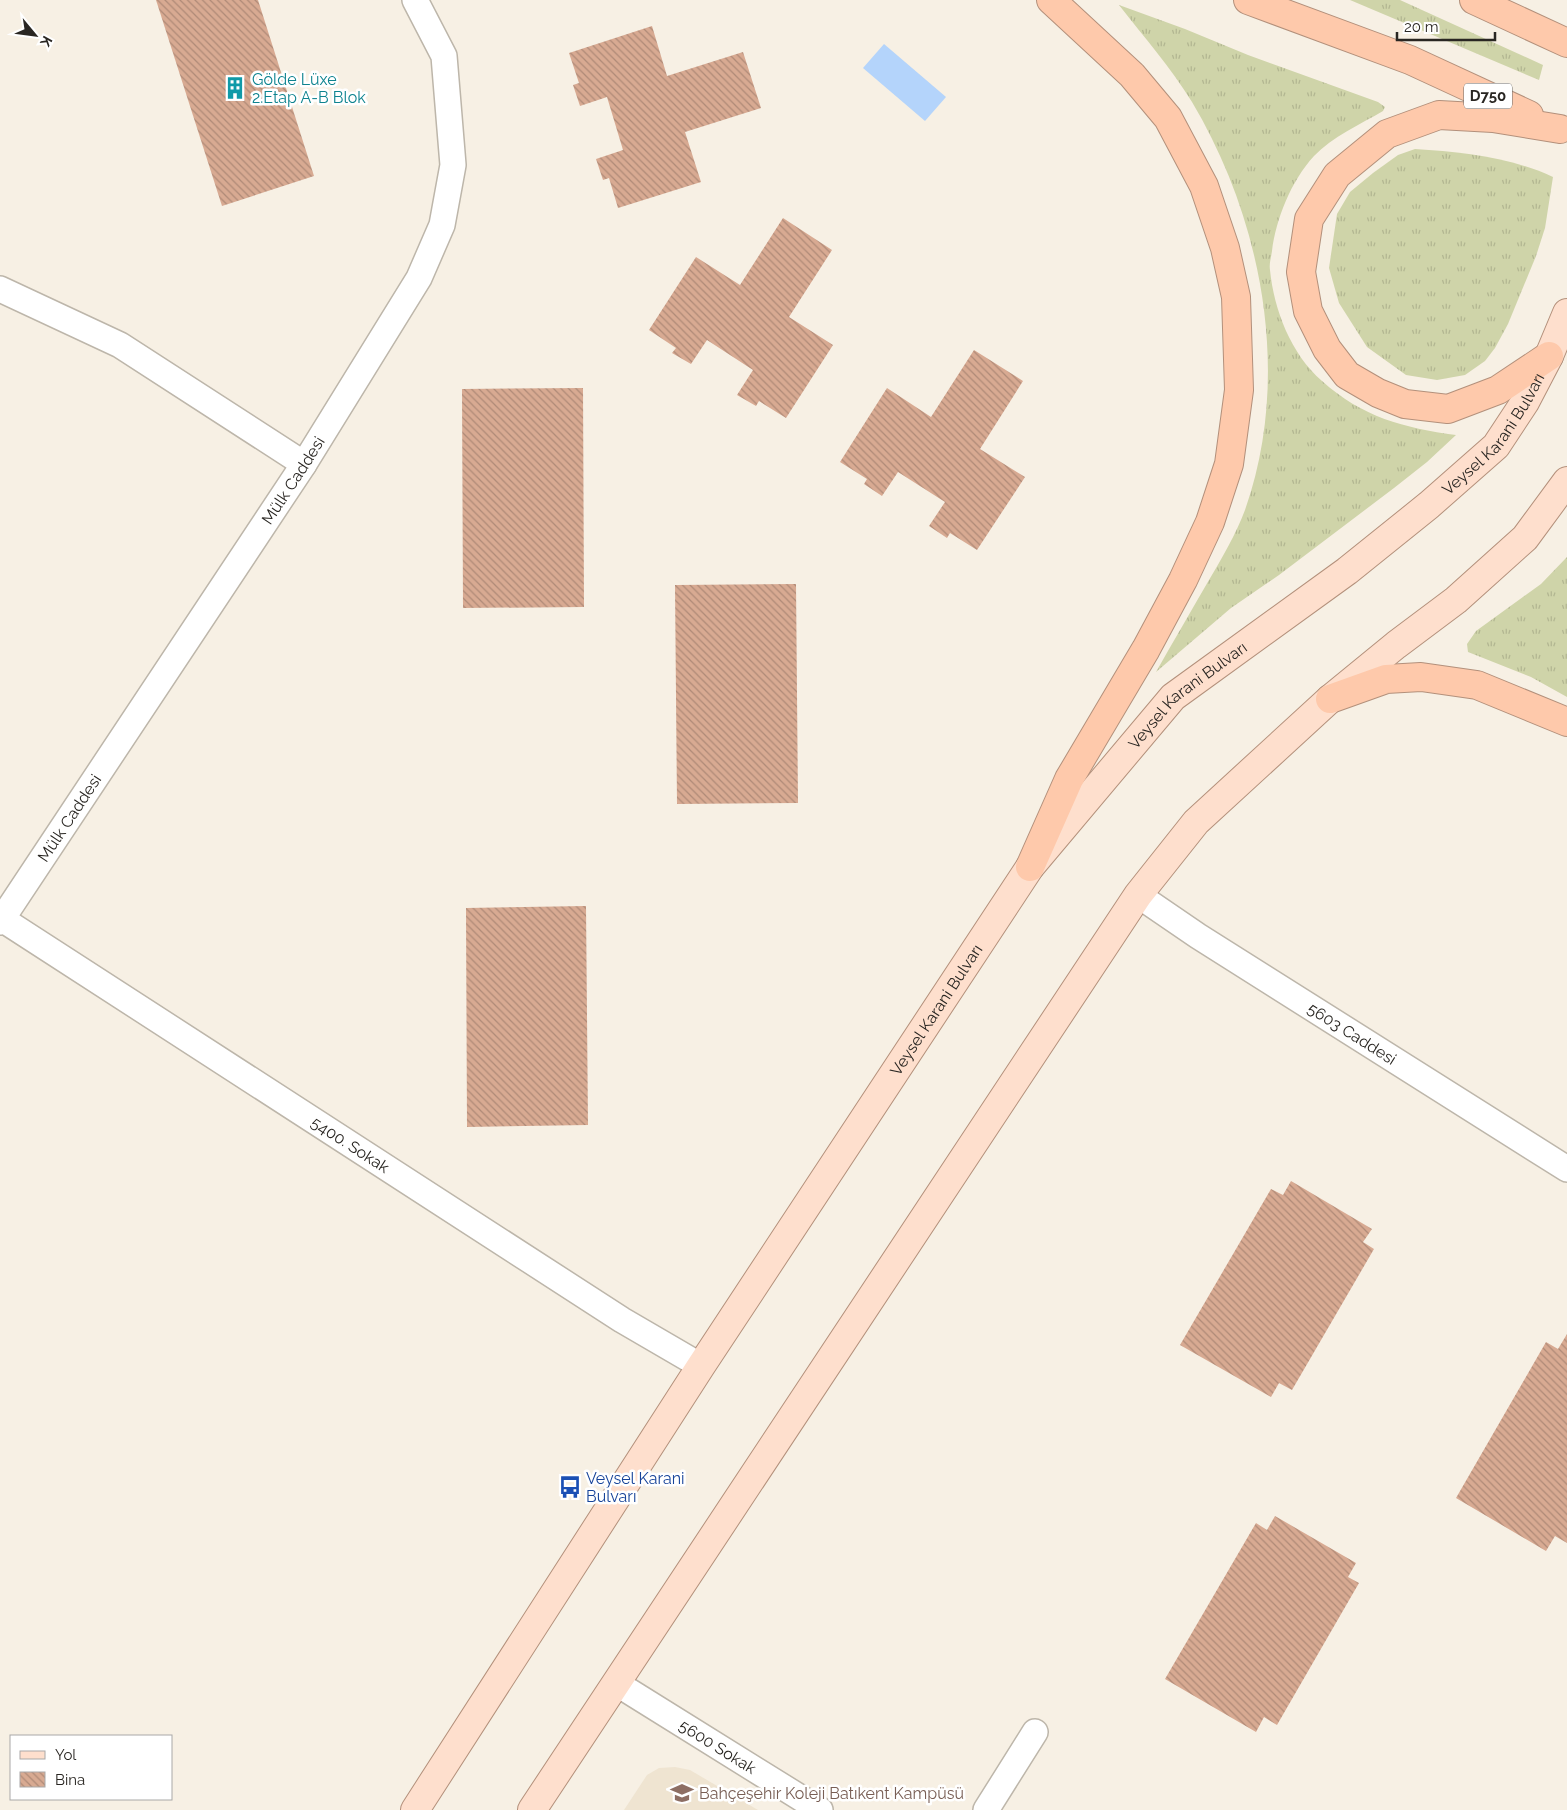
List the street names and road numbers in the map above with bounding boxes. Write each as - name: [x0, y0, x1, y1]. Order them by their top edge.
- road number: D750: [1464, 84, 1512, 108]
- street label: Veysel Karani Bulvarı: [1438, 370, 1548, 499]
- street label: Mülk Caddesi: [258, 433, 329, 528]
- street label: Veysel Karani Bulvarı: [1125, 638, 1251, 753]
- street label: Mülk Caddesi: [34, 771, 105, 865]
- street label: Veysel Karani Bulvarı: [886, 941, 986, 1079]
- street label: 5603 Caddesi: [1304, 999, 1400, 1069]
- street label: 5400. Sokak: [308, 1113, 393, 1177]
- street label: 5600 Sokak: [676, 1716, 760, 1778]

